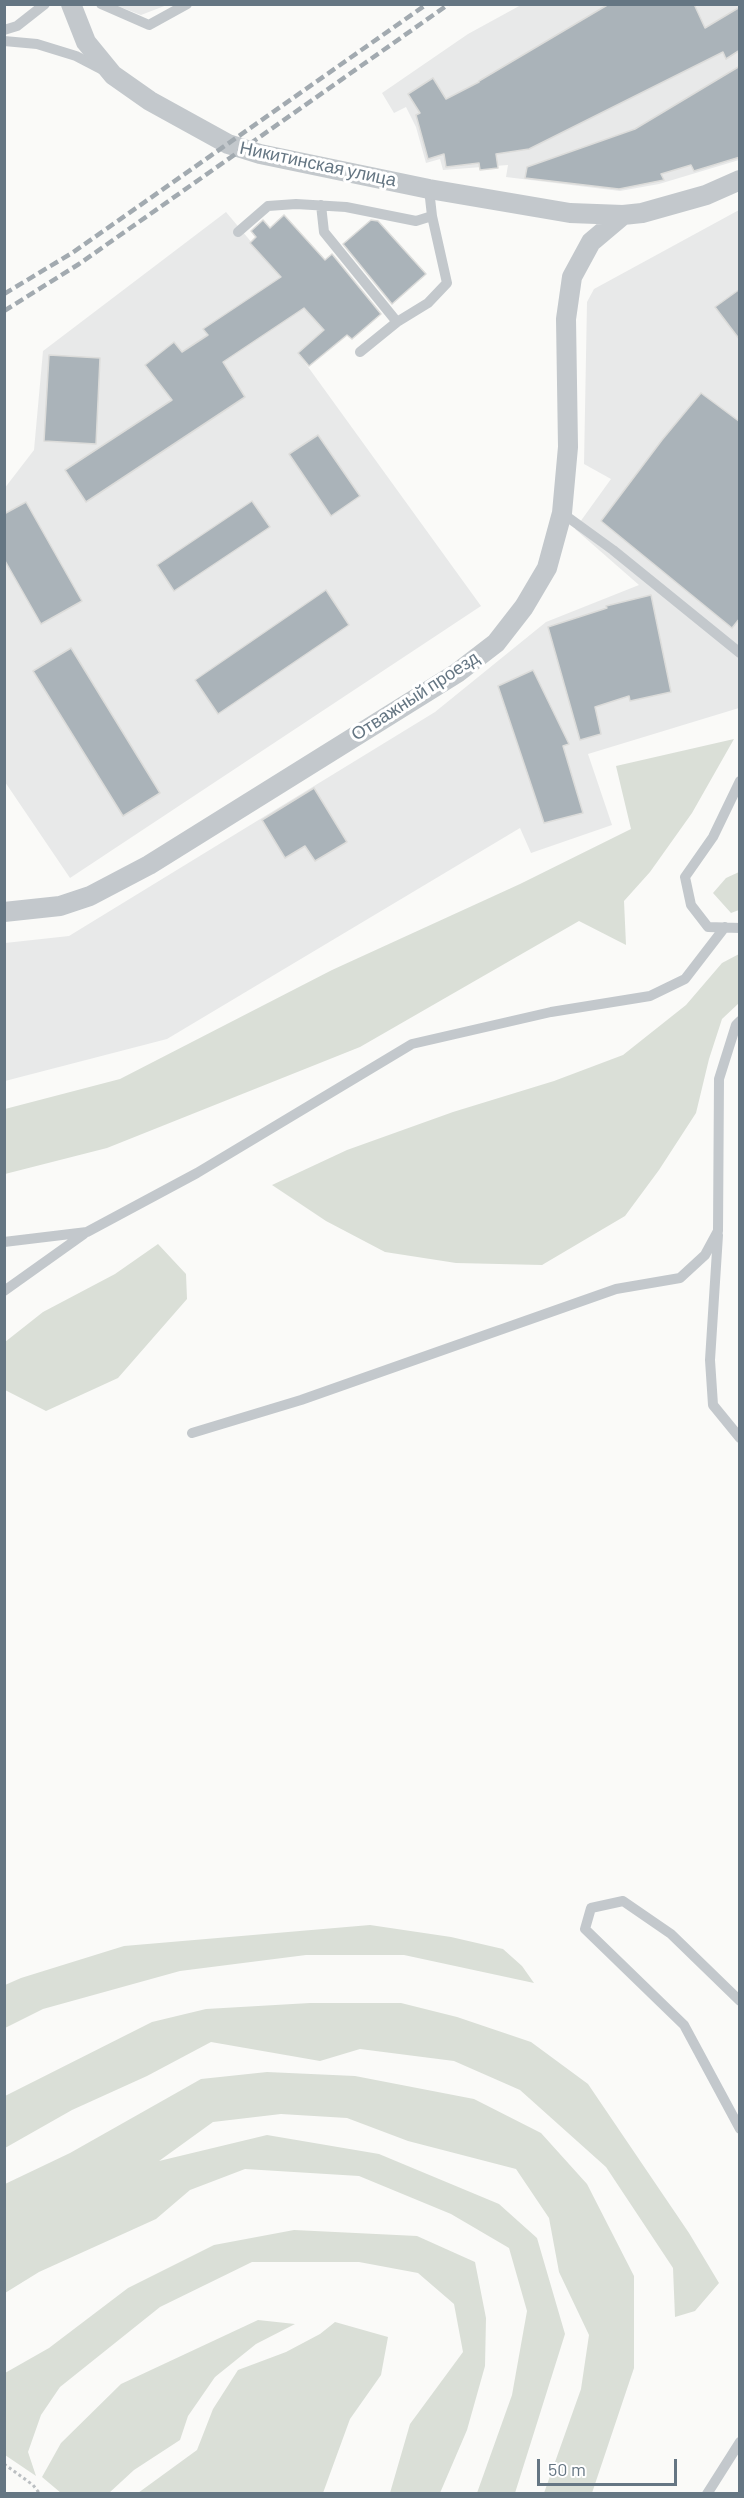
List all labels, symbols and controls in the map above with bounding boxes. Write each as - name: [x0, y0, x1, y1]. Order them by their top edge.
- street label: Никитинская улица: [238, 137, 398, 191]
- street label: Отважный проезд: [347, 647, 483, 745]
- scale bar: [540, 2447, 680, 2485]
- text: 50 m: [548, 2458, 586, 2480]

